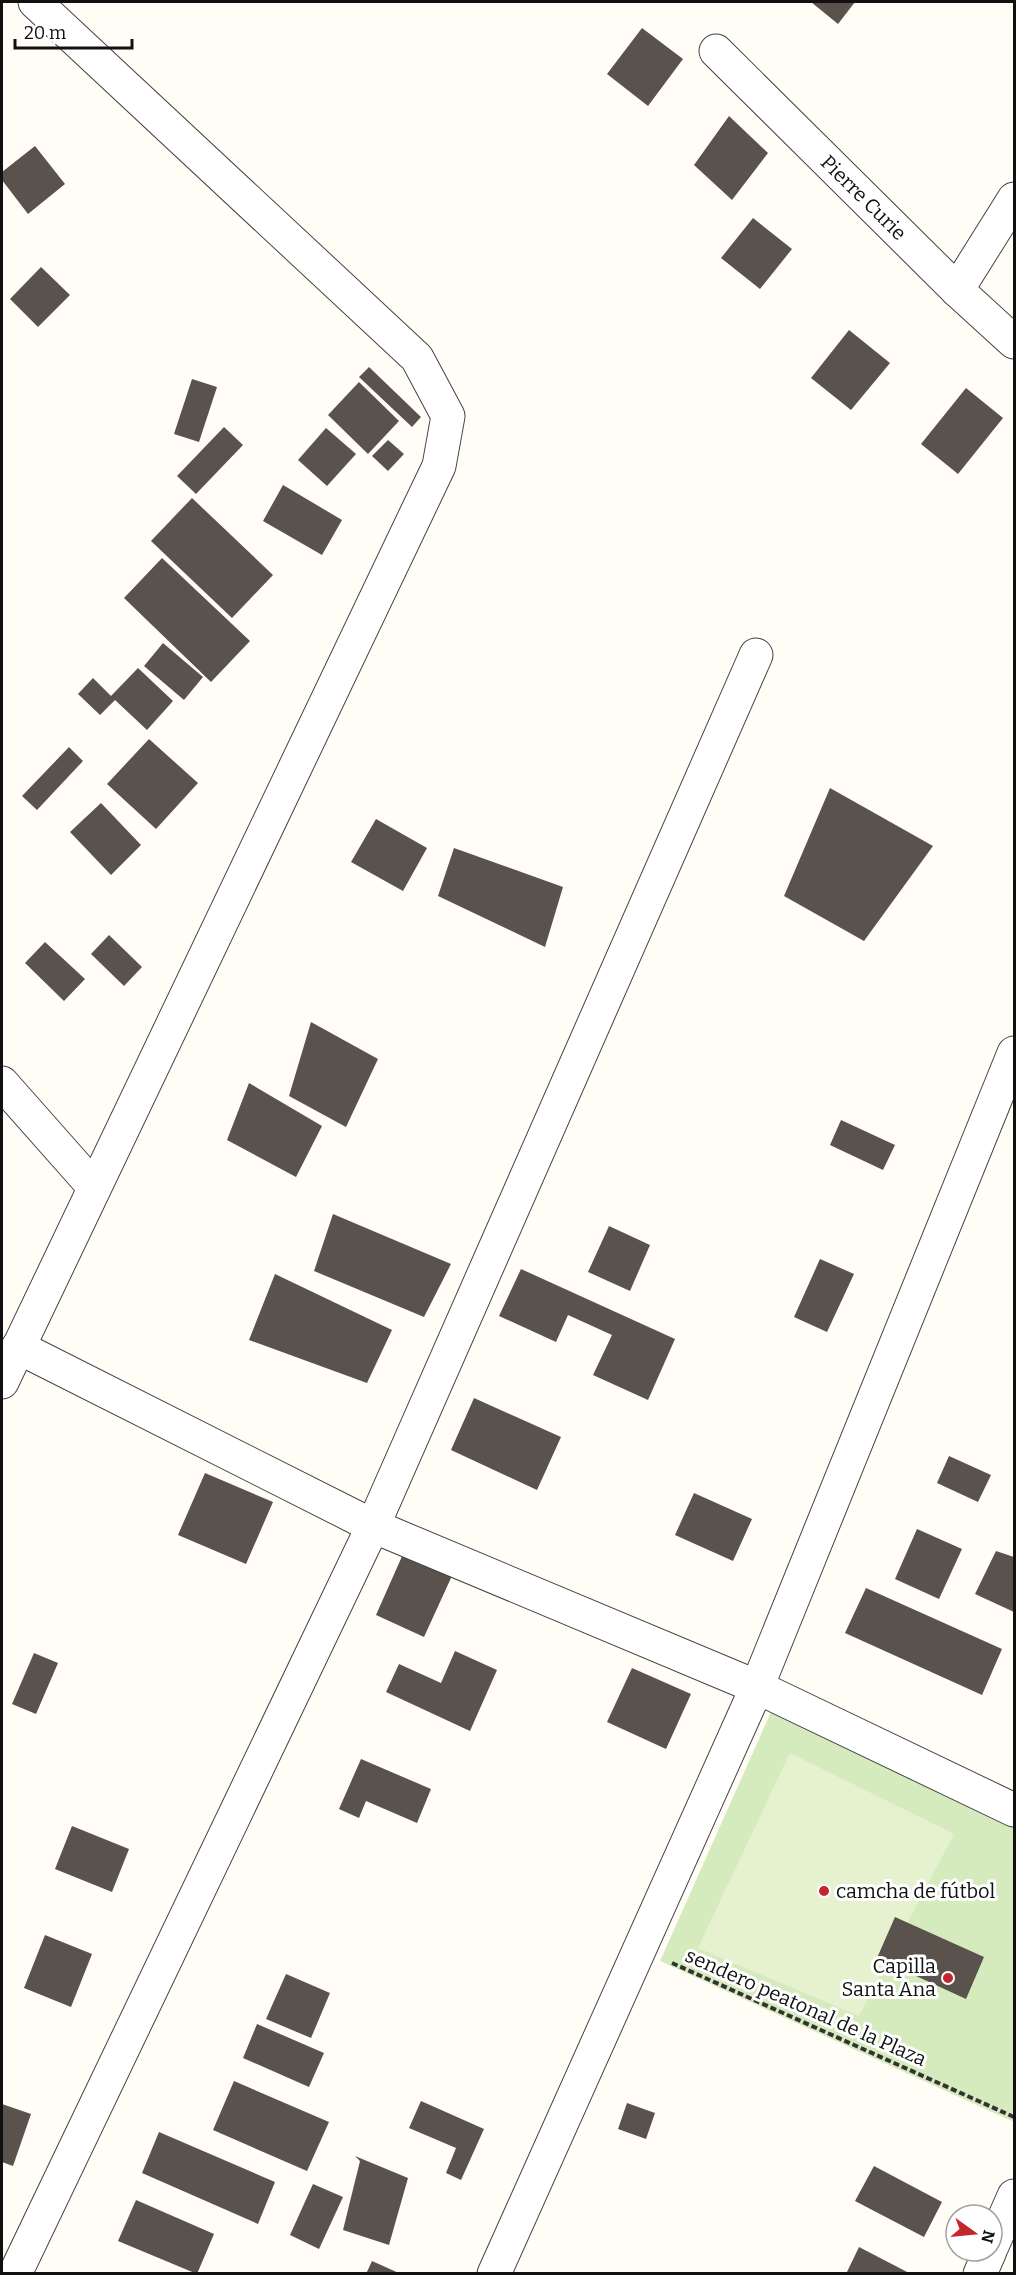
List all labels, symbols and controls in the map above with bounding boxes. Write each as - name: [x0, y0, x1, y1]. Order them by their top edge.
- scale bar: [15, 12, 132, 50]
- text: 20 m: [24, 22, 66, 44]
- street label: Pierre Curie: [816, 150, 911, 245]
- place label: camcha de fútbol: [836, 1879, 996, 1903]
- marker: camcha de fútbol: [817, 1884, 831, 1898]
- street label: sendero peatonal de la Plaza: [682, 1943, 930, 2071]
- place label: Capilla Santa Ana: [842, 1954, 936, 2001]
- marker: Capilla Santa Ana: [941, 1971, 955, 1985]
- north arrow: [944, 2203, 1004, 2263]
- text: N: [977, 2228, 999, 2245]

